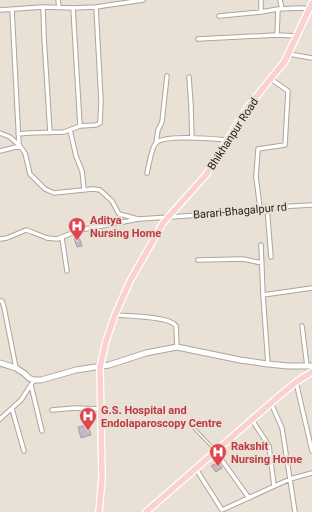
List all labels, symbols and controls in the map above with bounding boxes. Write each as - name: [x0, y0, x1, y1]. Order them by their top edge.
- street label: Bhikhanpur Road: [205, 96, 261, 172]
- street label: Barari-Bhagalpur rd: [193, 200, 287, 222]
- place label: Aditya Nursing Home: [90, 214, 161, 240]
- hospital icon: Aditya Nursing Home: [67, 216, 87, 241]
- place label: G.S. Hospital and Endolaparoscopy Centre: [101, 404, 222, 430]
- hospital icon: G.S. Hospital and Endolaparoscopy Centre: [78, 406, 98, 431]
- place label: Rakshit Nursing Home: [231, 440, 302, 466]
- hospital icon: Rakshit Nursing Home: [208, 442, 228, 467]

